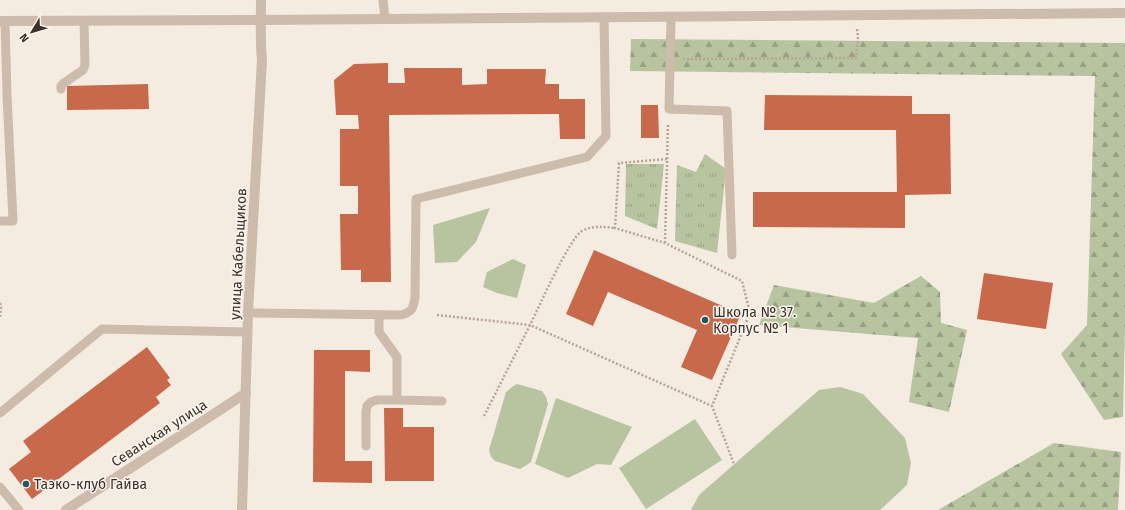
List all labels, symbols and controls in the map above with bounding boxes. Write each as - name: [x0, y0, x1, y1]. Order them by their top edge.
- north arrow: [12, 12, 52, 52]
- text: N: [17, 31, 32, 45]
- street label: улица Кабельщиков: [227, 188, 250, 320]
- place label: Школа № 37. Корпус № 1: [713, 304, 796, 337]
- marker: Школа № 37. Корпус № 1: [700, 315, 710, 325]
- street label: Севанская улица: [108, 396, 210, 471]
- place label: Таэко-клуб Гайва: [34, 476, 147, 493]
- marker: Таэко-клуб Гайва: [21, 479, 31, 489]

